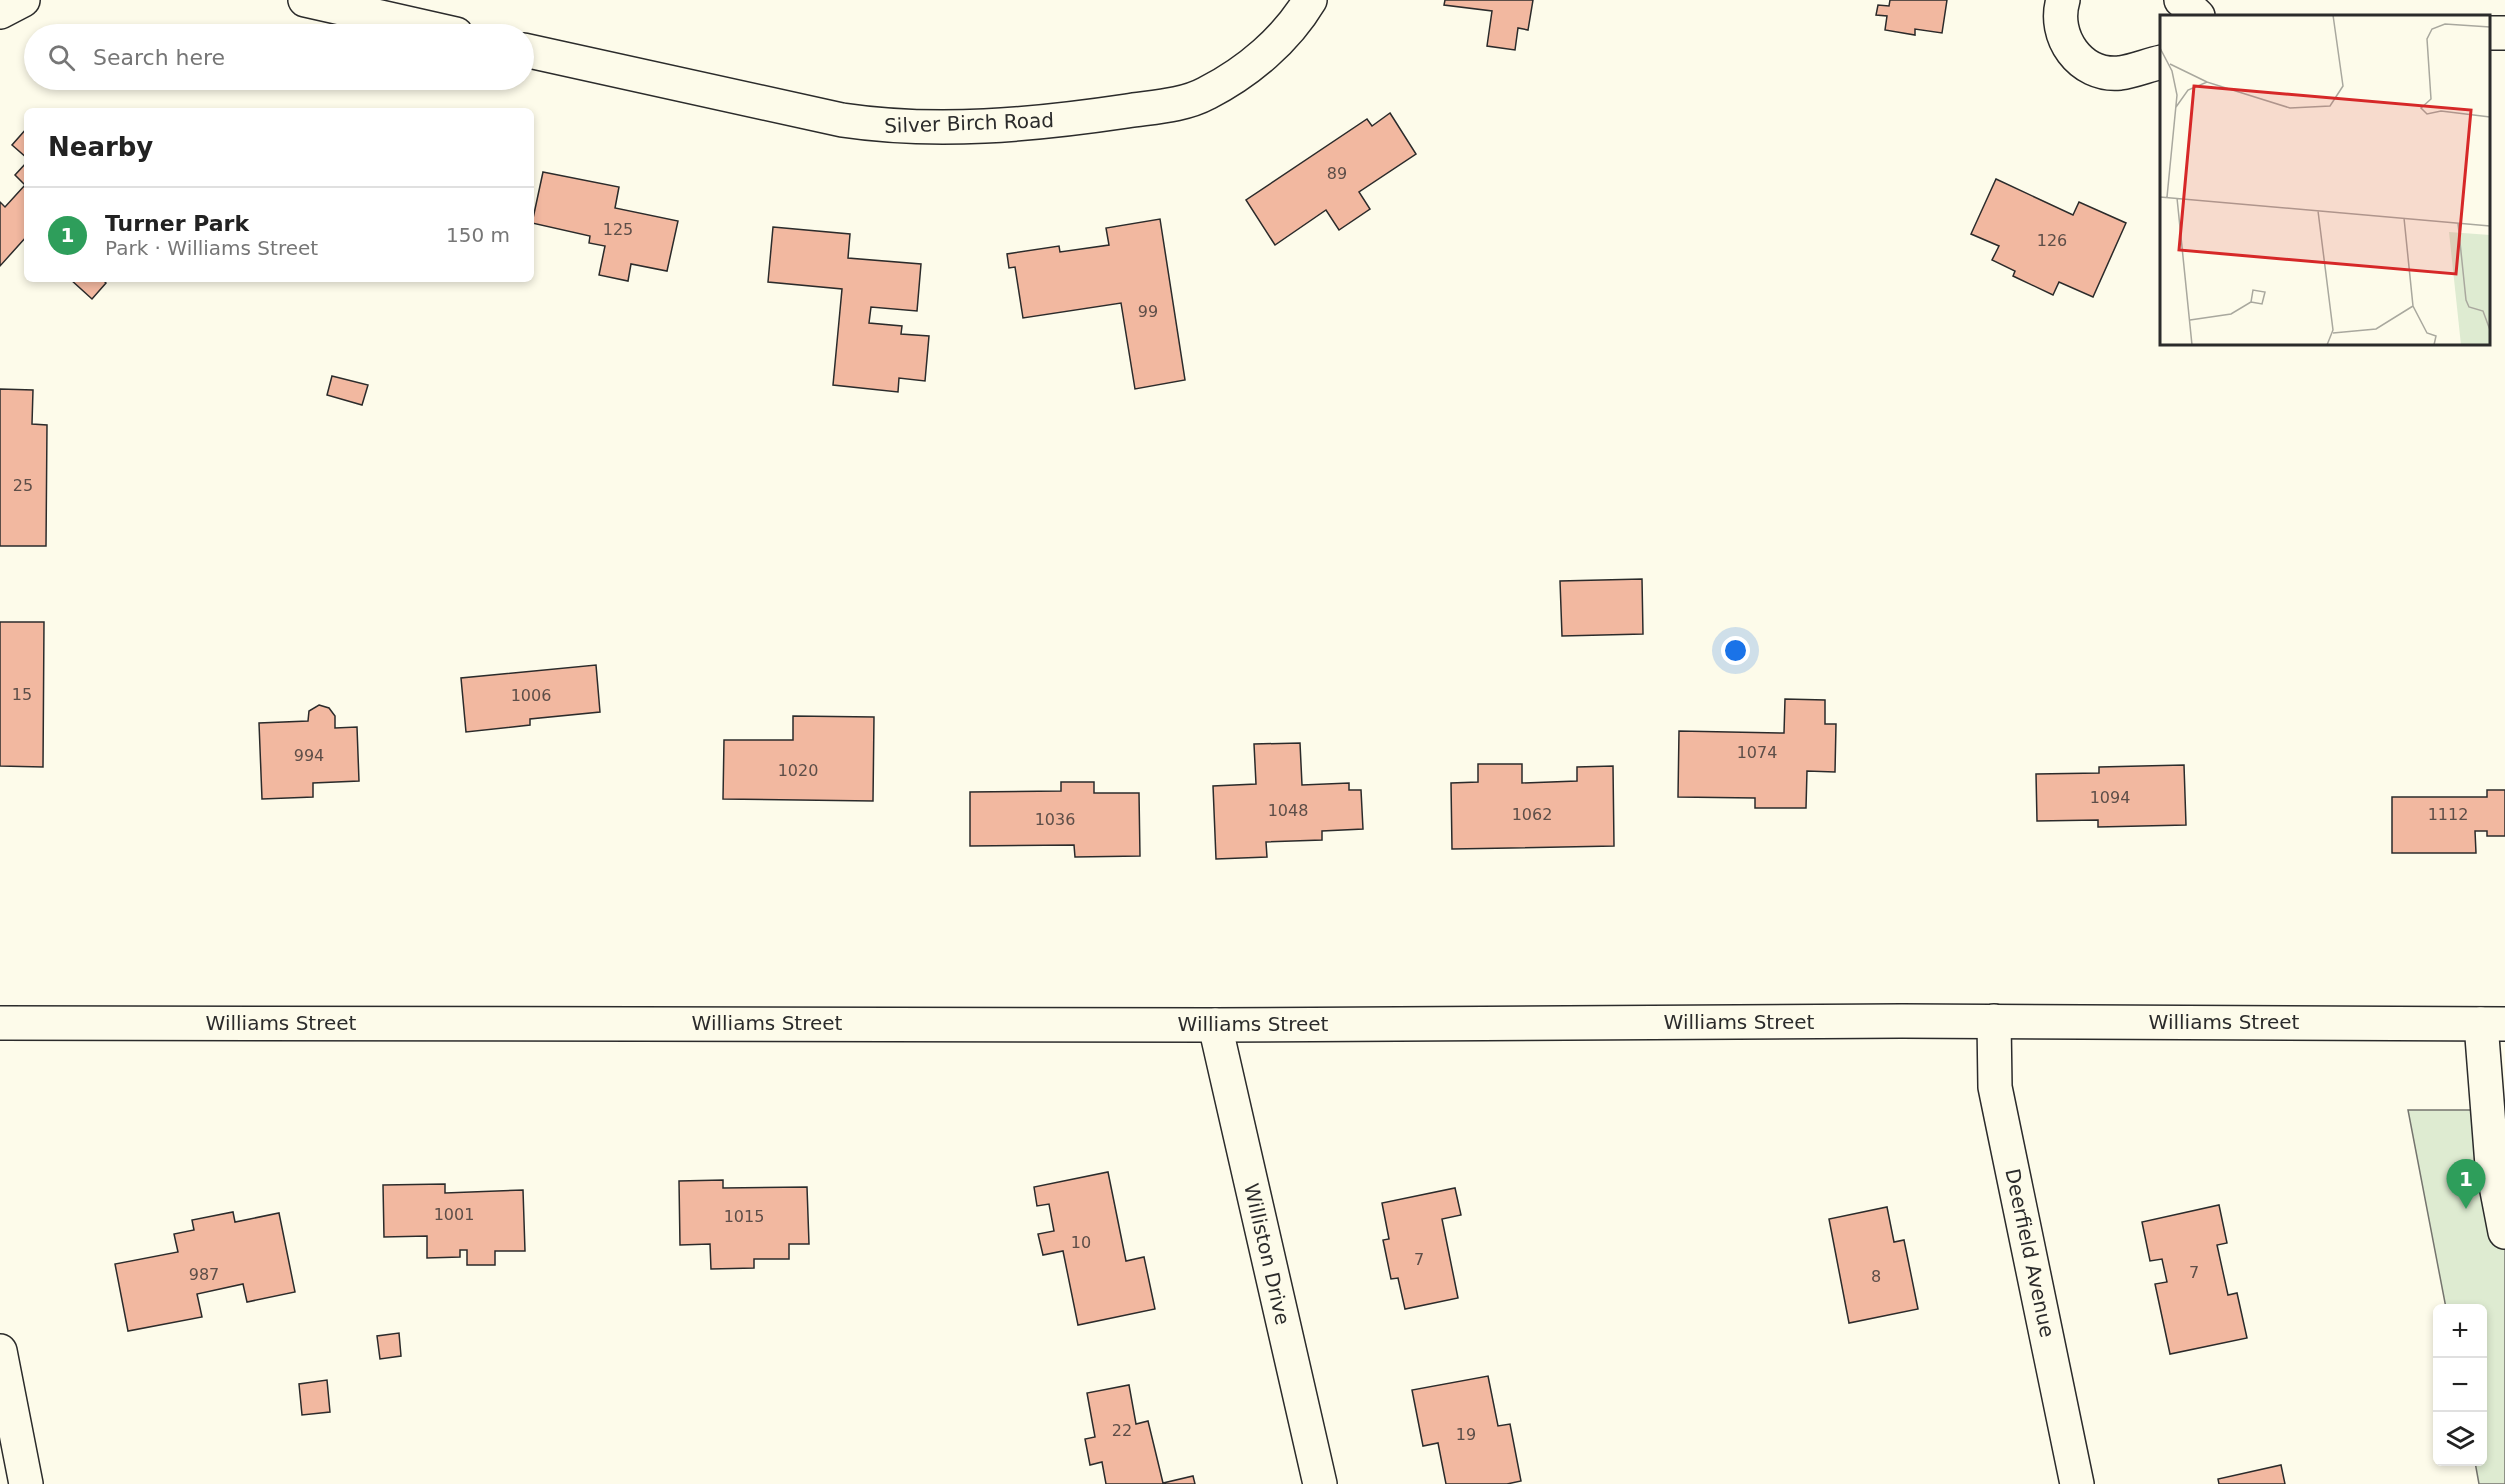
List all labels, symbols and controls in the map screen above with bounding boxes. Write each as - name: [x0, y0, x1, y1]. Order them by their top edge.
- inset map: [2160, 15, 2490, 345]
- search box: [24, 24, 534, 90]
- icon: search: [45, 41, 78, 74]
- text: Search here: [93, 45, 225, 70]
- street label: Silver Birch Road: [884, 108, 1054, 138]
- text: Nearby: [48, 132, 153, 162]
- house number: 89: [1327, 164, 1347, 183]
- text: Turner Park: [105, 211, 249, 236]
- house number: 125: [603, 220, 633, 239]
- text: 1: [61, 223, 74, 247]
- text: 150 m: [446, 223, 510, 247]
- house number: 126: [2037, 231, 2067, 250]
- text: Park · Williams Street: [105, 236, 318, 260]
- house number: 99: [1138, 302, 1158, 321]
- house number: 25: [13, 476, 33, 495]
- your location: [1721, 636, 1750, 665]
- house number: 15: [12, 685, 32, 704]
- house number: 1006: [511, 686, 551, 705]
- house number: 1074: [1737, 743, 1777, 762]
- house number: 994: [294, 746, 324, 765]
- house number: 1020: [778, 761, 818, 780]
- house number: 1094: [2090, 788, 2130, 807]
- house number: 1048: [1268, 801, 1308, 820]
- house number: 1062: [1512, 805, 1552, 824]
- house number: 1112: [2428, 805, 2468, 824]
- house number: 1036: [1035, 810, 1075, 829]
- street label: Williams Street: [1664, 1010, 1815, 1034]
- street label: Williams Street: [2149, 1010, 2300, 1034]
- street label: Williams Street: [206, 1011, 357, 1035]
- street label: Williams Street: [692, 1011, 843, 1035]
- street label: Williams Street: [1178, 1012, 1329, 1036]
- pin: 1: [2446, 1160, 2486, 1209]
- street label: Deerfield Avenue: [2000, 1166, 2060, 1340]
- street label: Williston Drive: [1239, 1181, 1295, 1327]
- house number: 1001: [434, 1205, 474, 1224]
- house number: 1015: [724, 1207, 764, 1226]
- house number: 10: [1071, 1233, 1091, 1252]
- house number: 7: [1414, 1250, 1424, 1269]
- house number: 7: [2189, 1263, 2199, 1282]
- house number: 987: [189, 1265, 219, 1284]
- house number: 8: [1871, 1267, 1881, 1286]
- map controls: [2433, 1304, 2487, 1466]
- button: +: [2433, 1304, 2487, 1358]
- button: −: [2433, 1358, 2487, 1412]
- button: layers: [2433, 1412, 2487, 1466]
- house number: 22: [1112, 1421, 1132, 1440]
- house number: 19: [1456, 1425, 1476, 1444]

